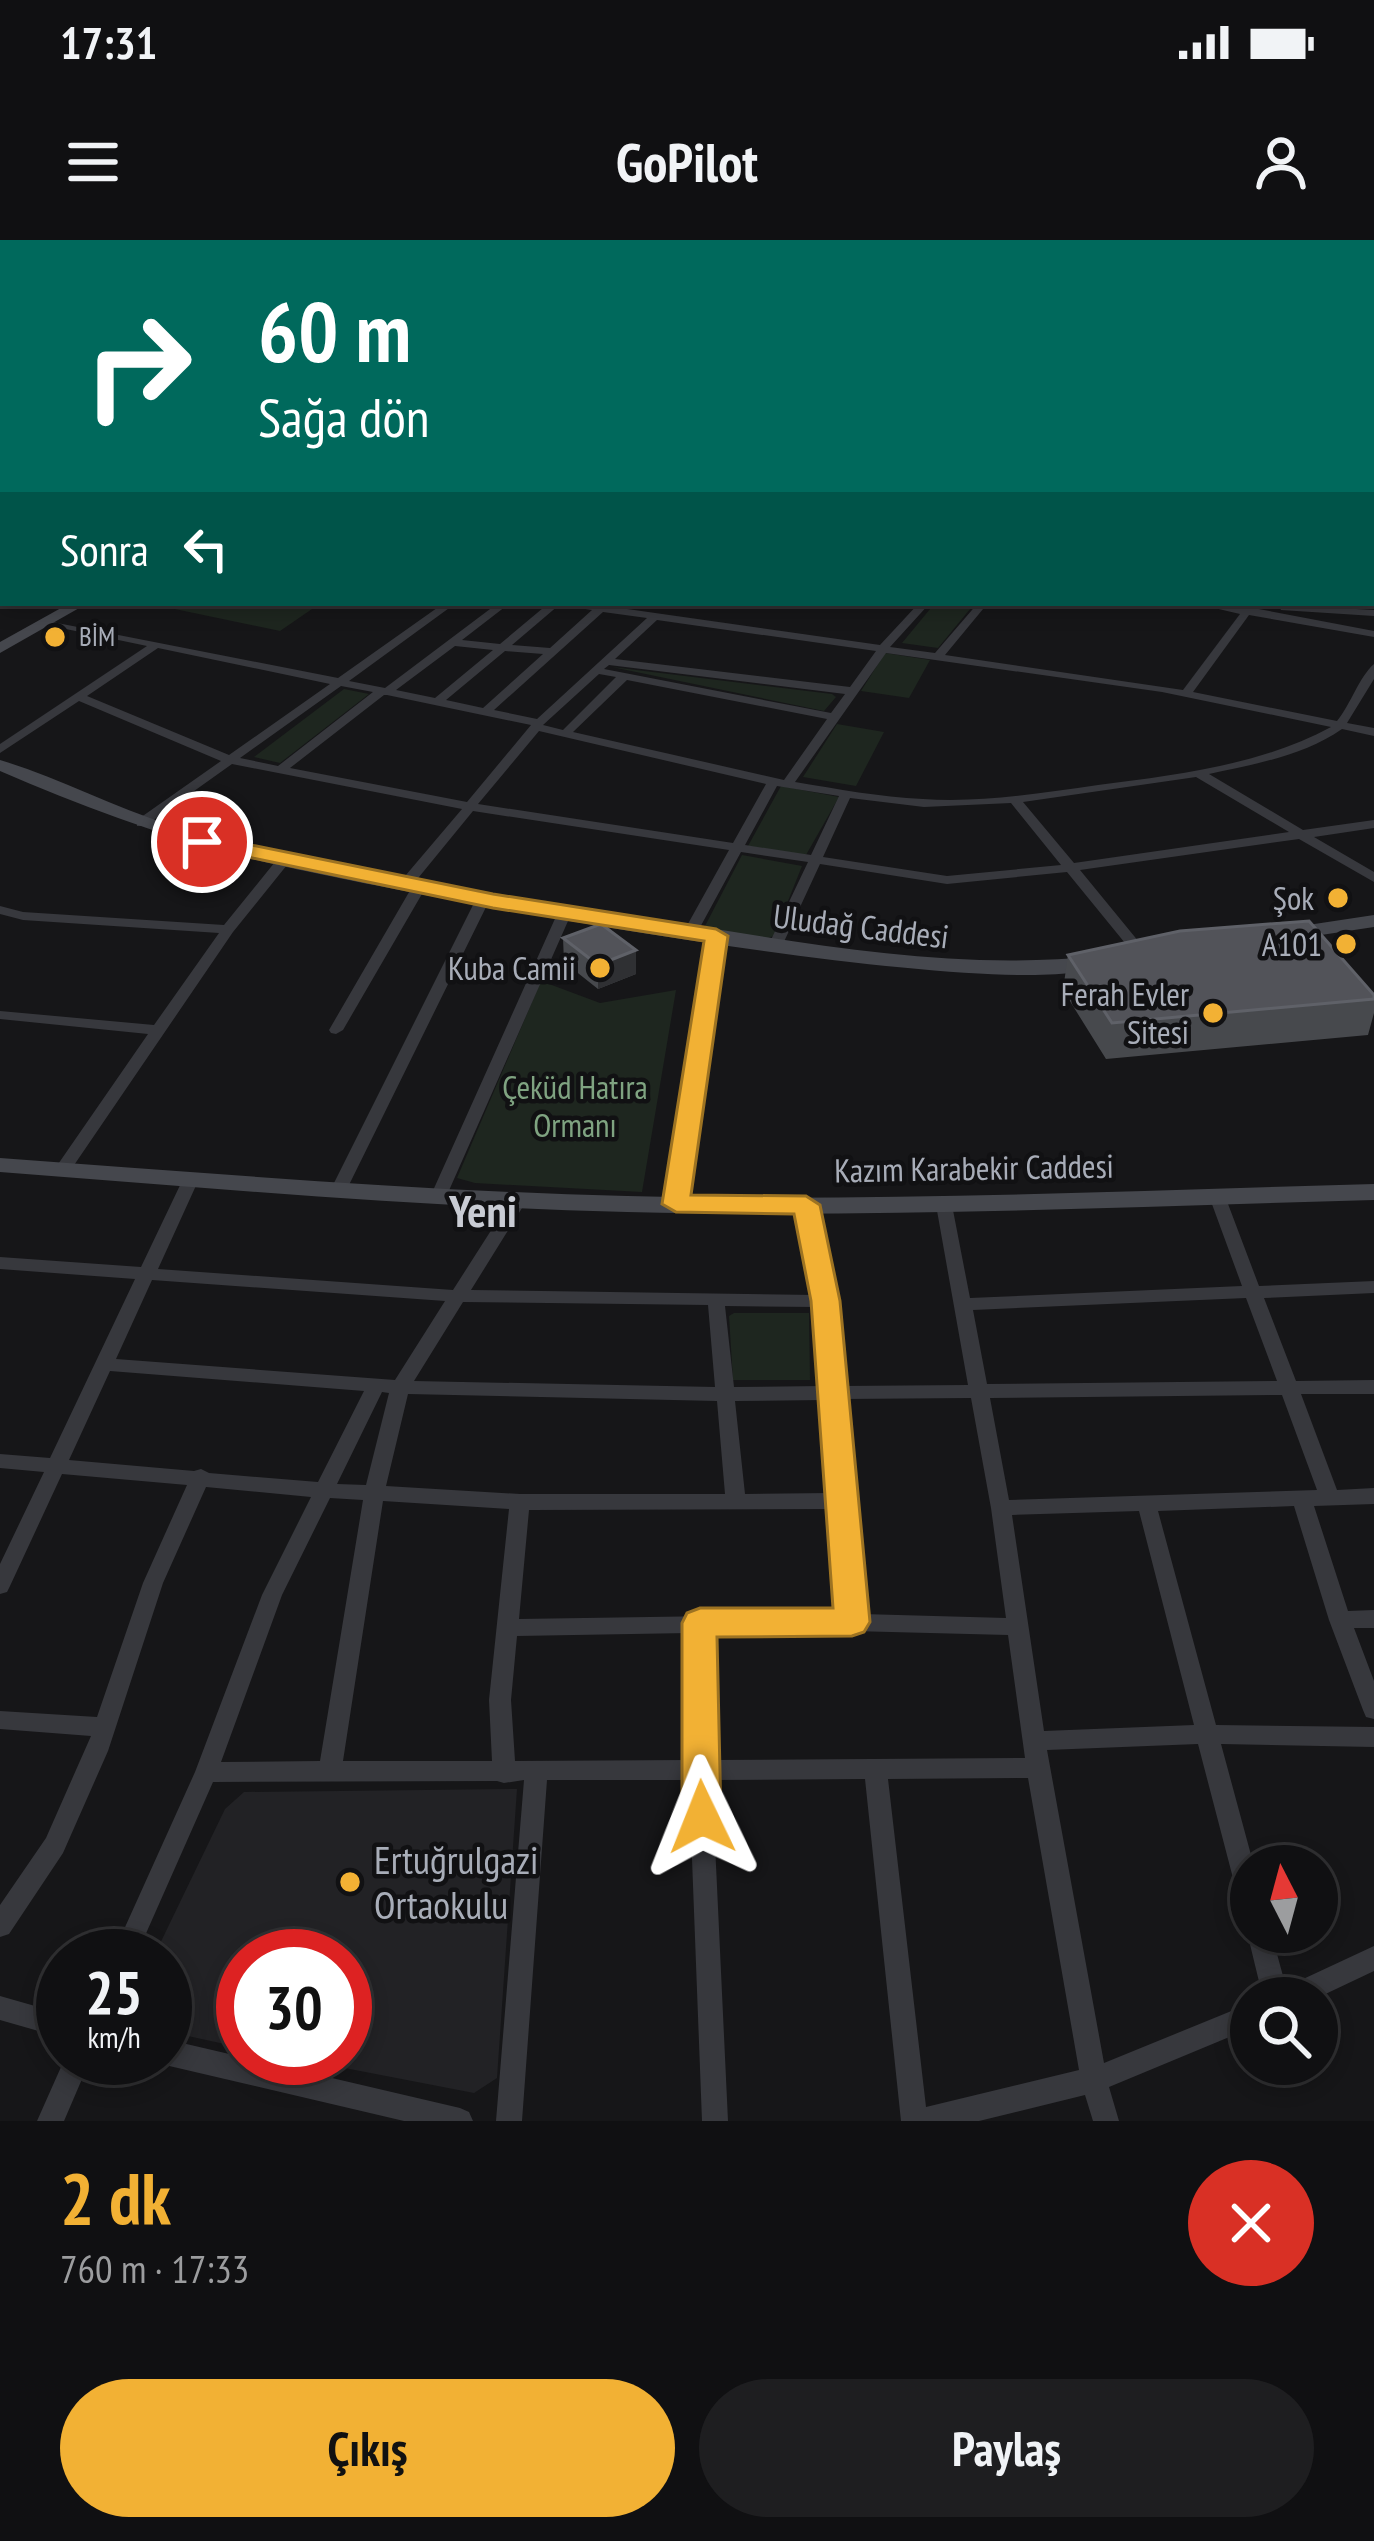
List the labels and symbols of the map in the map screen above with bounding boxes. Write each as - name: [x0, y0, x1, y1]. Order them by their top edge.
- place label: BİM: [79, 619, 115, 653]
- marker: BİM: [42, 624, 68, 650]
- pin: [151, 791, 253, 893]
- place label: Şok: [1273, 876, 1314, 919]
- marker: Şok: [1325, 885, 1351, 911]
- street label: Uludağ Caddesi: [771, 893, 951, 958]
- place label: A101: [1262, 922, 1322, 965]
- marker: A101: [1333, 931, 1359, 957]
- place label: Kuba Camii: [448, 946, 576, 989]
- marker: Kuba Camii: [587, 955, 613, 981]
- place label: Ferah Evler Sitesi: [1061, 972, 1189, 1053]
- marker: Ferah Evler Sitesi: [1200, 1000, 1226, 1026]
- park label: Çeküd Hatıra Ormanı: [502, 1065, 648, 1146]
- street label: Kazım Karabekir Caddesi: [834, 1144, 1114, 1191]
- district label: Yeni: [448, 1181, 517, 1239]
- position arrow: [639, 1754, 765, 1880]
- place label: Ertuğrulgazi Ortaokulu: [374, 1834, 539, 1930]
- north arrow: [1230, 1845, 1338, 1953]
- marker: Ertuğrulgazi Ortaokulu: [337, 1869, 363, 1895]
- speed limit sign: 30: [216, 1929, 372, 2085]

